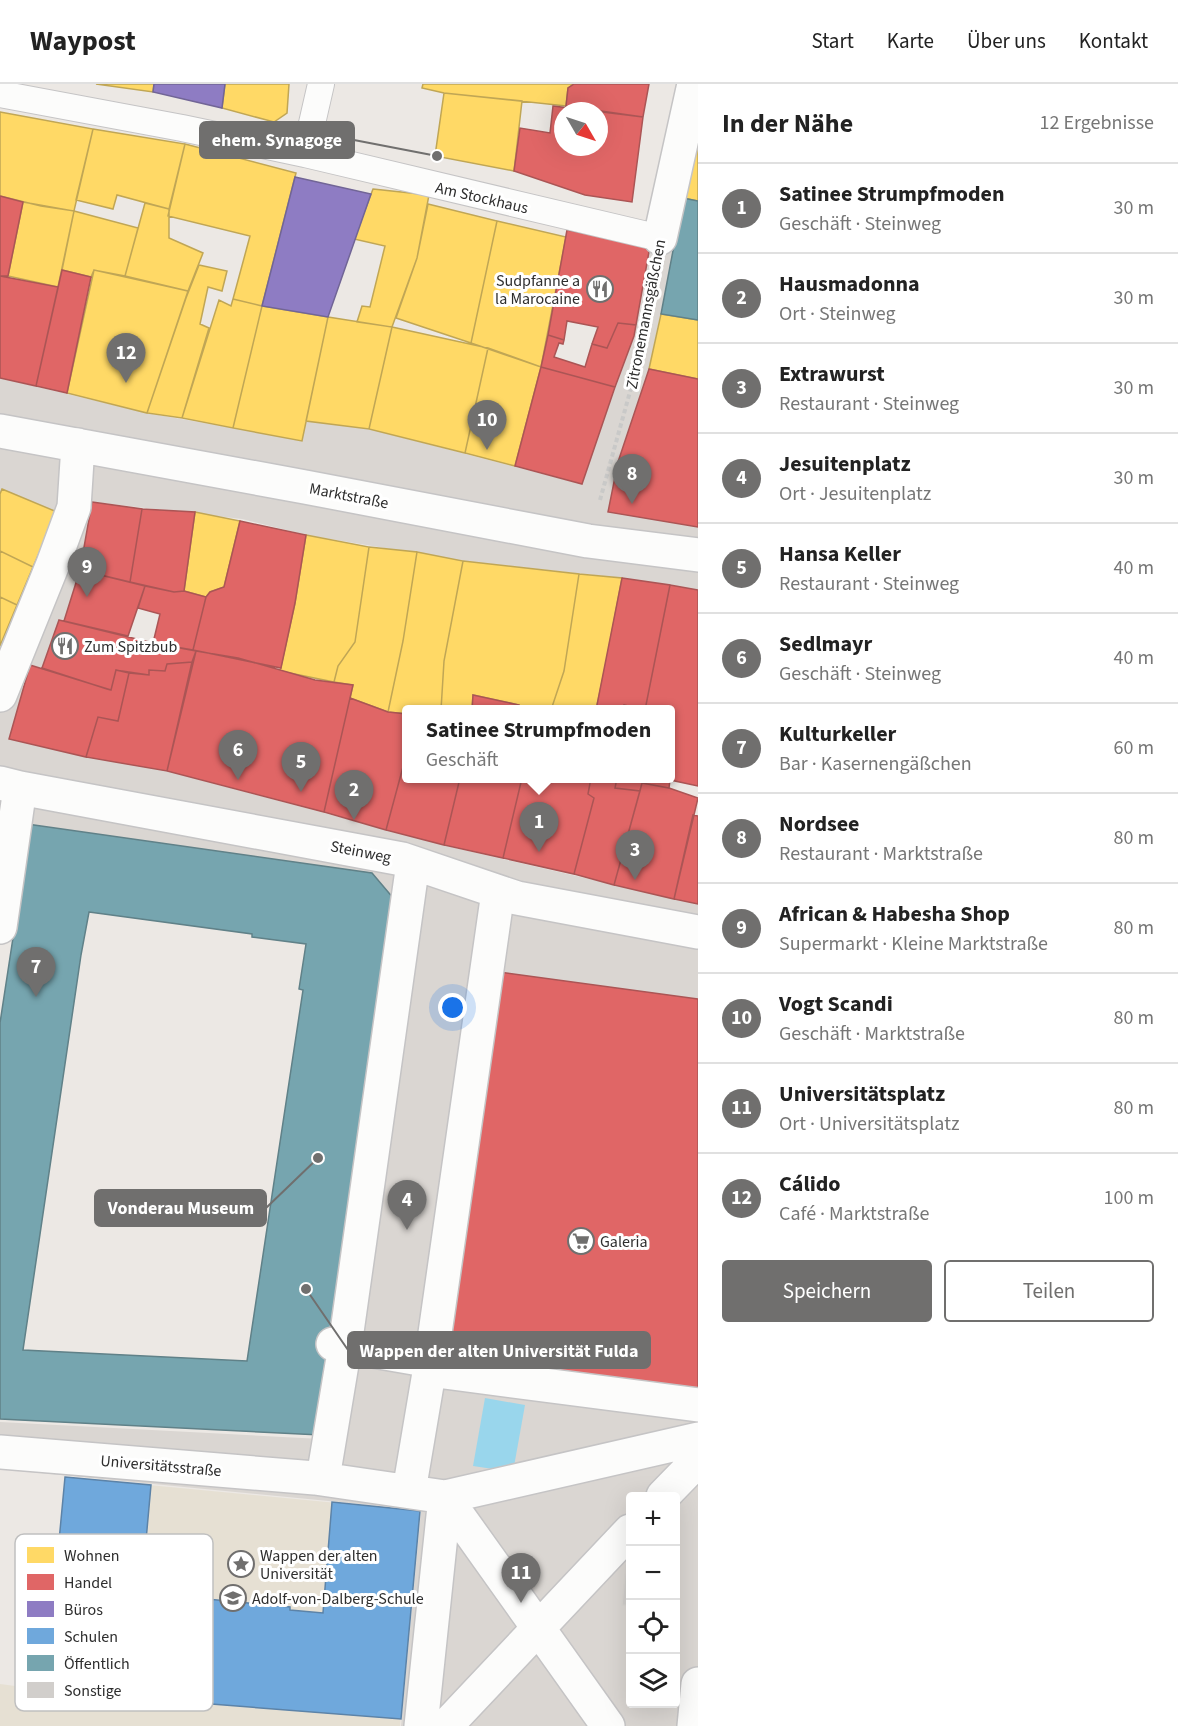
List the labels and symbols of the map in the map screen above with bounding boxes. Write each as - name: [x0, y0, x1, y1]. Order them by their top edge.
- north arrow: [554, 102, 608, 156]
- callout: ehem. Synagoge: [200, 122, 354, 158]
- text: ehem. Synagoge: [212, 128, 342, 153]
- street label: Am Stockhaus: [433, 177, 531, 219]
- street label: Zitronemannsgäßchen: [621, 237, 671, 391]
- place label: Sudpfanne a la Marocaine: [495, 270, 580, 310]
- restaurant icon: Sudpfanne a la Marocaine: [585, 274, 615, 304]
- pin: 12: [106, 334, 146, 383]
- pin: 10: [468, 400, 506, 450]
- pin: 8: [612, 454, 652, 504]
- street label: Marktstraße: [307, 478, 390, 514]
- pin: 9: [68, 548, 106, 597]
- restaurant icon: Zum Spitzbub: [50, 631, 80, 661]
- place label: Zum Spitzbub: [84, 636, 178, 658]
- pin: 6: [218, 730, 258, 780]
- pin: 5: [282, 742, 320, 792]
- pin: 2: [334, 770, 374, 820]
- pin: 1: [520, 802, 558, 852]
- pin: 3: [616, 830, 654, 880]
- street label: Steinweg: [329, 835, 393, 869]
- pin: 7: [16, 948, 56, 997]
- your location: [438, 993, 467, 1022]
- pin: 4: [388, 1180, 426, 1230]
- callout: Vonderau Museum: [95, 1190, 266, 1226]
- text: Vonderau Museum: [107, 1196, 254, 1221]
- supermarket icon: Galeria: [566, 1226, 596, 1256]
- place label: Galeria: [600, 1231, 648, 1253]
- callout: Wappen der alten Universität Fulda: [348, 1332, 650, 1368]
- text: Wappen der alten Universität Fulda: [360, 1339, 638, 1364]
- street label: Universitätsstraße: [99, 1450, 222, 1482]
- legend: [15, 1534, 213, 1711]
- text: Wohnen: [64, 1545, 119, 1567]
- place label: Wappen der alten Universität: [260, 1545, 378, 1585]
- place icon: Wappen der alten Universität: [226, 1549, 256, 1579]
- pin: 11: [502, 1554, 540, 1603]
- text: Handel: [64, 1572, 112, 1594]
- school or university icon: Adolf-von-Dalberg-Schule: [218, 1583, 248, 1613]
- place label: Adolf-von-Dalberg-Schule: [252, 1588, 424, 1610]
- text: Büros: [64, 1599, 103, 1621]
- text: Schulen: [64, 1626, 118, 1648]
- text: Öffentlich: [64, 1653, 130, 1675]
- text: Sonstige: [64, 1680, 122, 1702]

